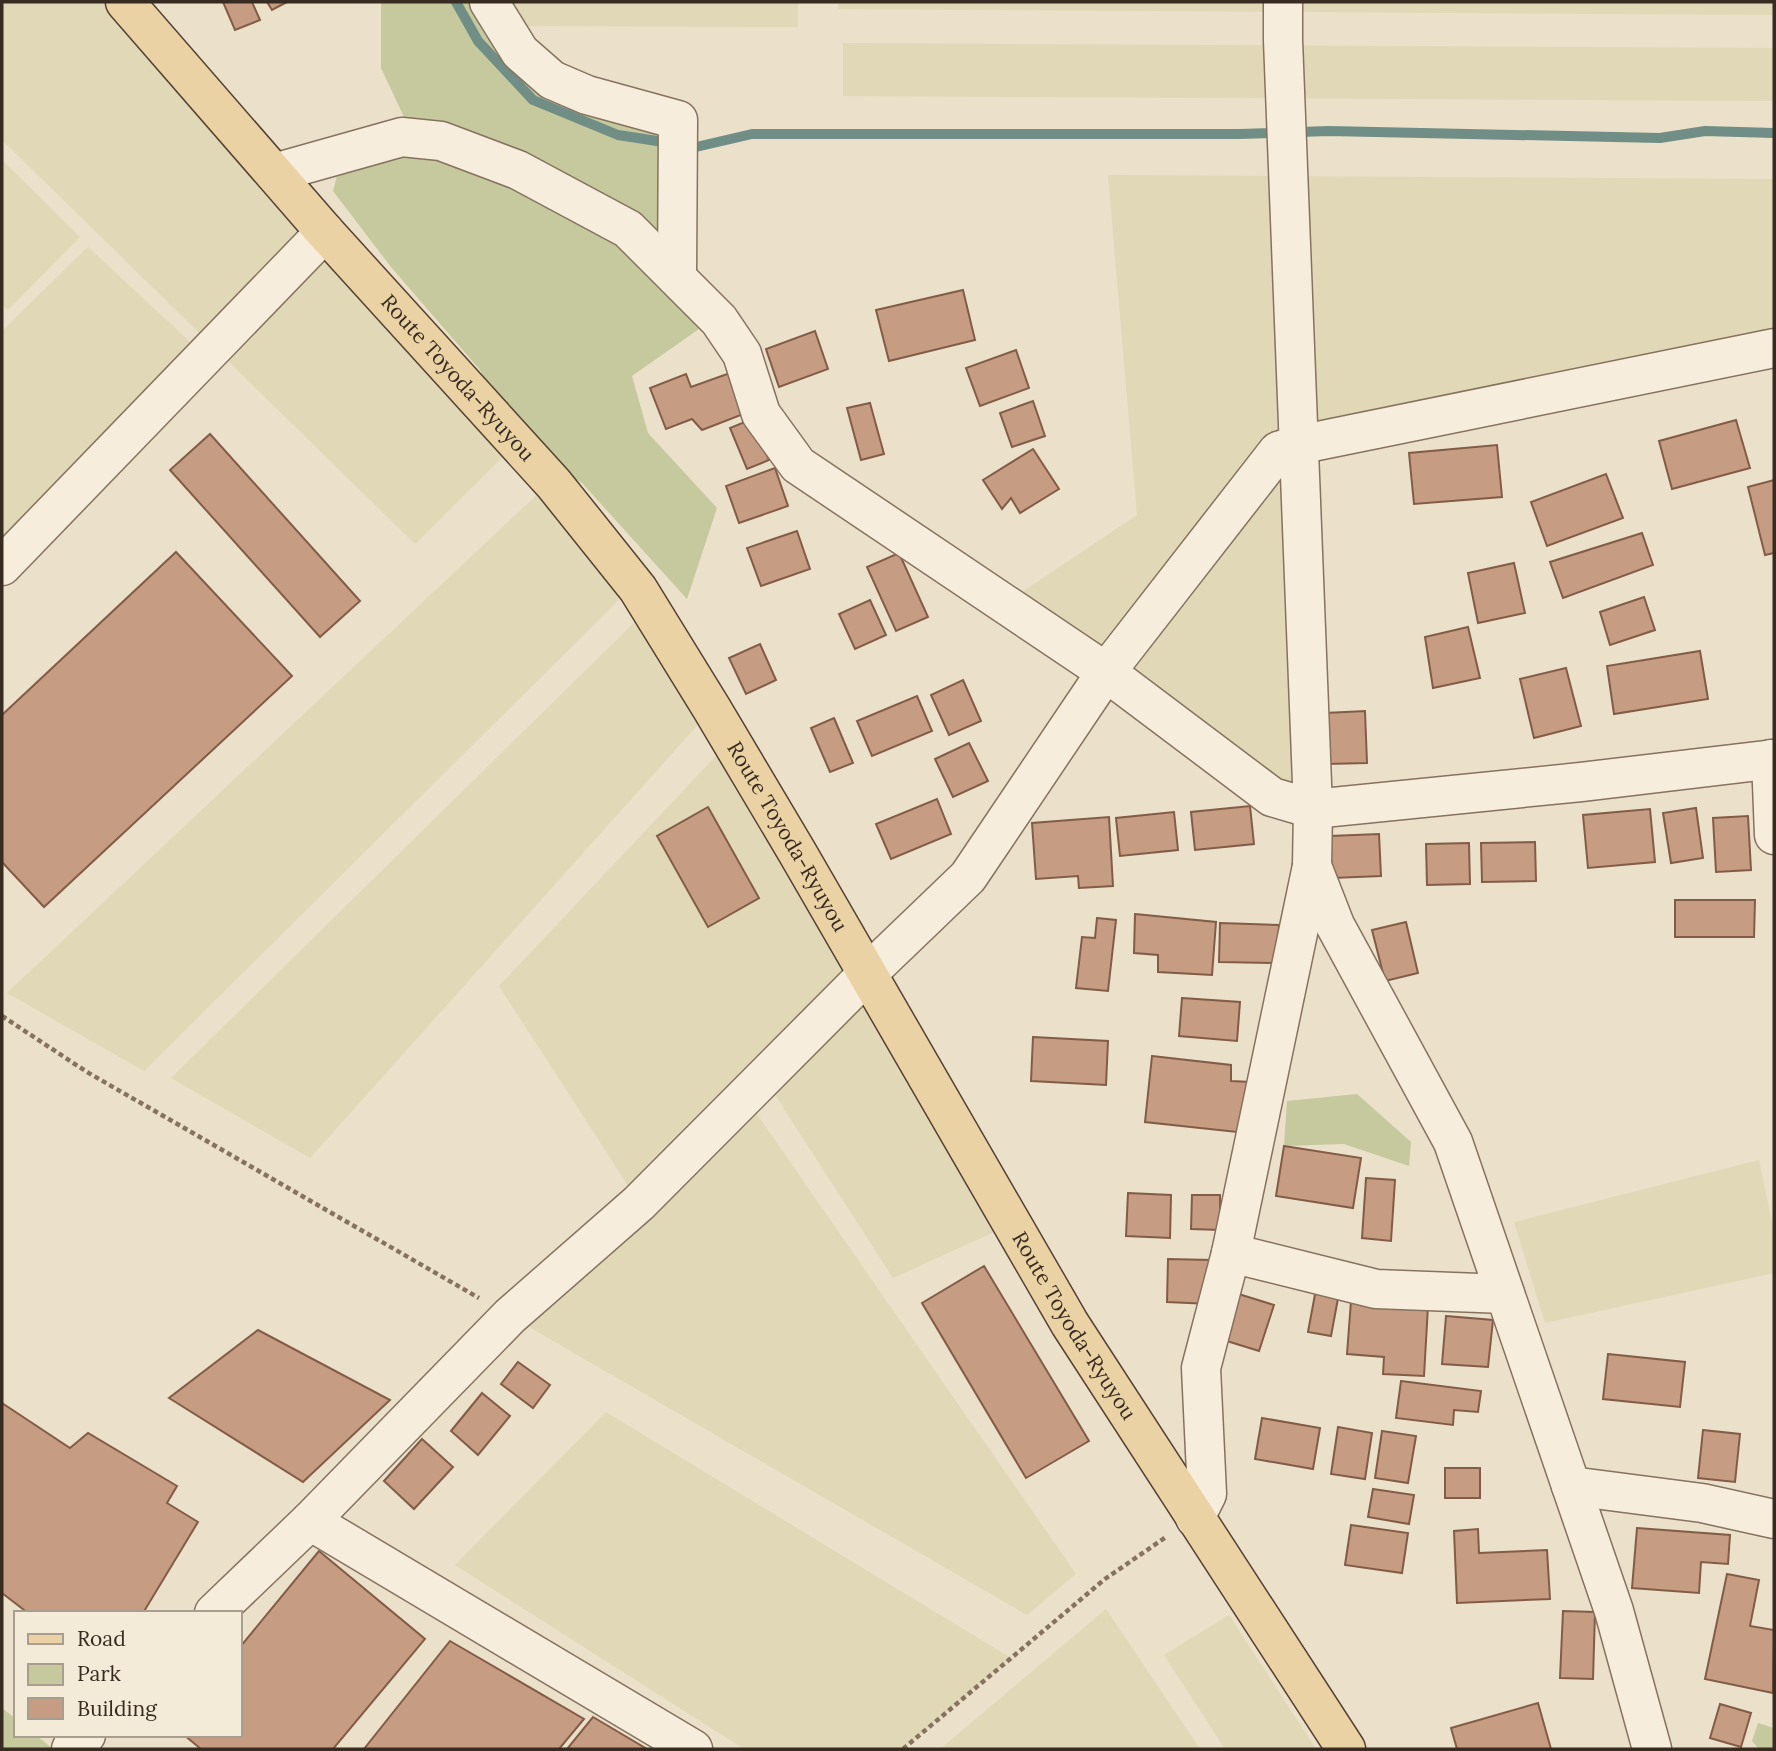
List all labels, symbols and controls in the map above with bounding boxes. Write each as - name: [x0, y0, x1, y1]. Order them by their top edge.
- street label: Route Toyoda-Ryuyou: [375, 288, 541, 467]
- street label: Route Toyoda-Ryuyou: [721, 736, 854, 936]
- street label: Route Toyoda-Ryuyou: [1006, 1226, 1143, 1425]
- legend: [14, 1611, 242, 1737]
- text: Road: [77, 1625, 126, 1652]
- text: Park: [77, 1660, 121, 1687]
- text: Building: [77, 1695, 157, 1722]

